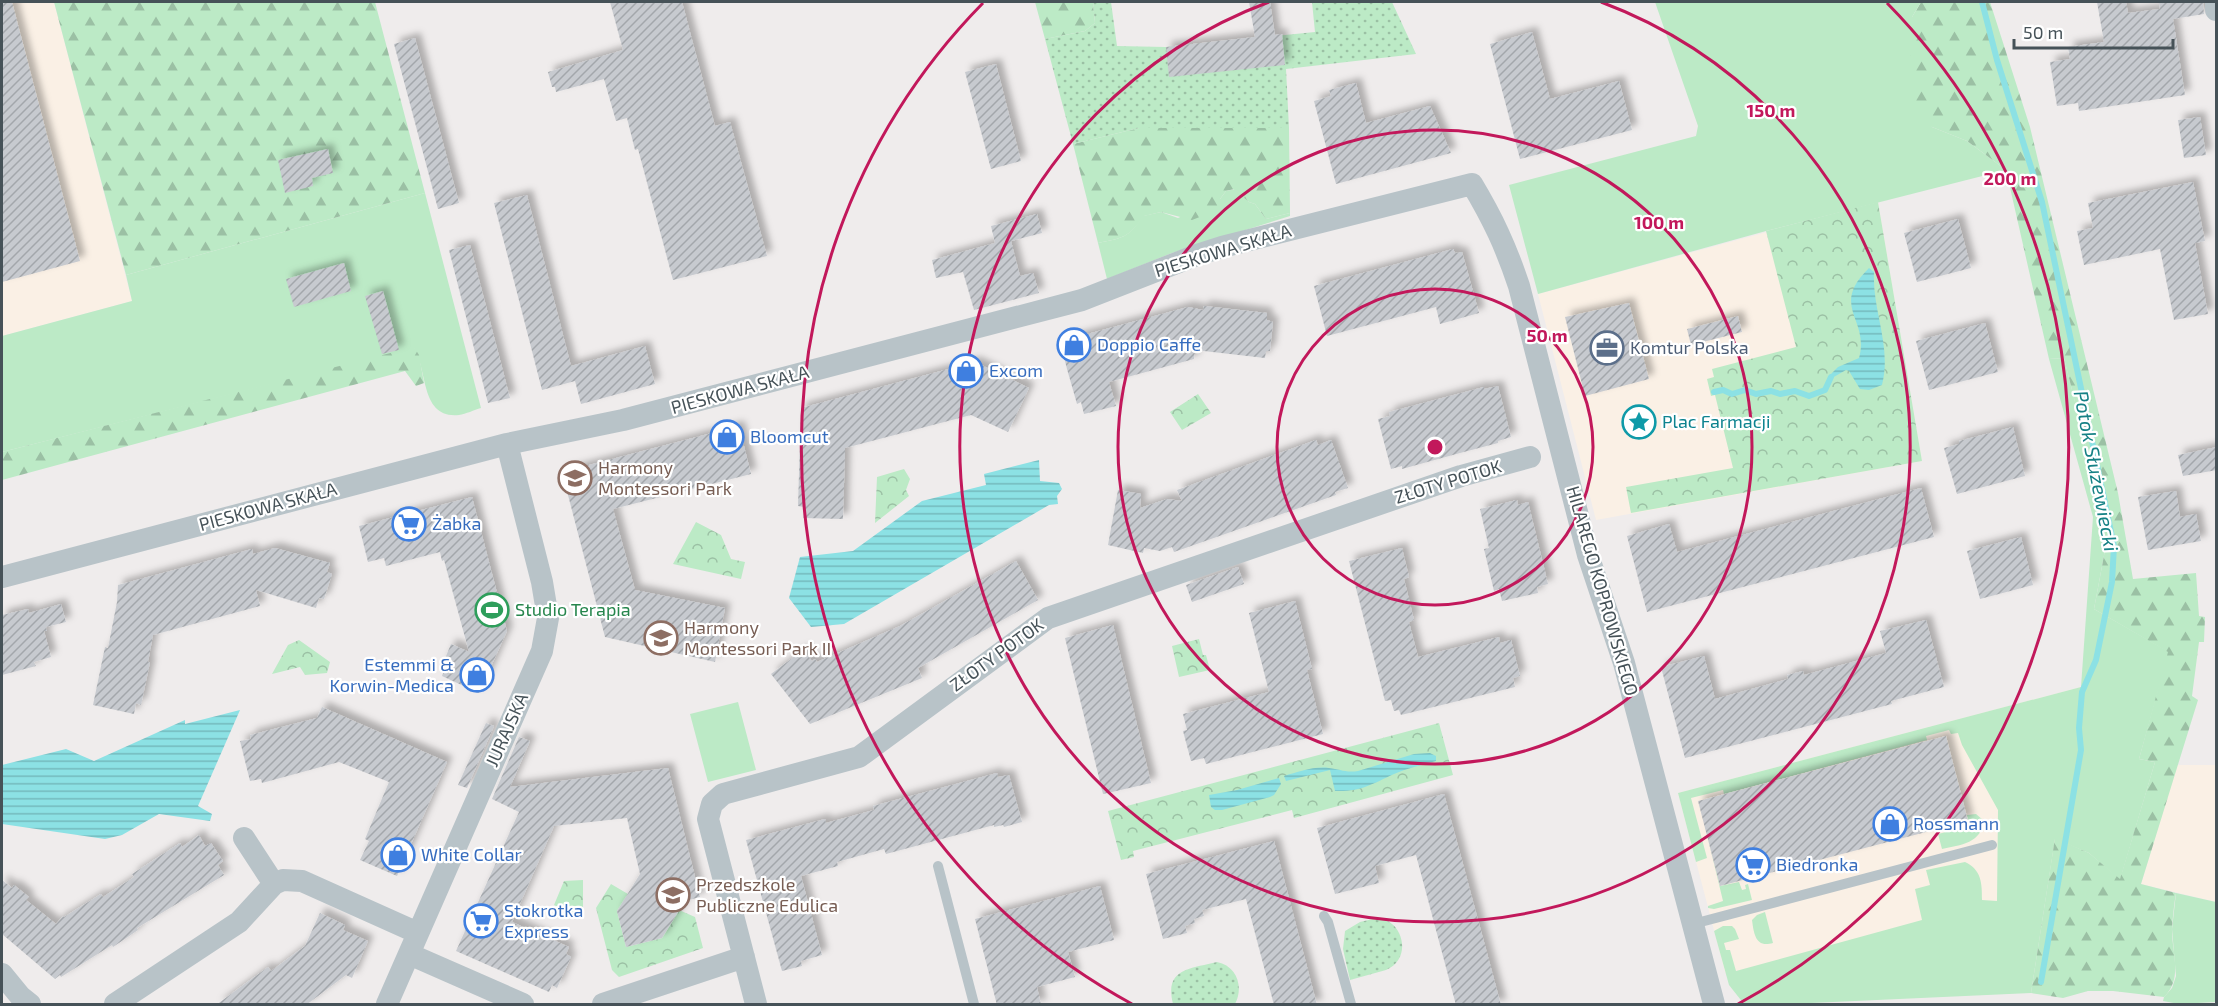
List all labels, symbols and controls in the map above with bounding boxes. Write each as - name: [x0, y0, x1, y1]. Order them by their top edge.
- scale bar: [2014, 12, 2173, 50]
- text: 50 m: [2023, 21, 2063, 43]
- text: 150 m: [1747, 99, 1795, 121]
- text: 200 m: [1984, 167, 2036, 189]
- text: 100 m: [1634, 211, 1684, 233]
- street label: PIESKOWA SKAŁA: [1152, 219, 1294, 281]
- text: 50 m: [1526, 324, 1568, 346]
- shop icon: Doppio Caffe: [1056, 327, 1092, 363]
- office icon: Komtur Polska: [1589, 330, 1625, 366]
- place label: Doppio Caffe: [1097, 333, 1201, 355]
- place label: Komtur Polska: [1630, 336, 1749, 358]
- shop icon: Excom: [948, 353, 984, 389]
- place label: Excom: [989, 359, 1043, 381]
- street label: PIESKOWA SKAŁA: [668, 360, 812, 418]
- water label: Potok Służewiecki: [2070, 388, 2124, 553]
- place icon: Plac Farmacji: [1621, 404, 1657, 440]
- place label: Plac Farmacji: [1662, 410, 1770, 432]
- shop icon: Bloomcut: [709, 419, 745, 455]
- place label: Bloomcut: [750, 425, 829, 447]
- centre of rings: [1425, 437, 1445, 457]
- street label: ZŁOTY POTOK: [1392, 454, 1504, 508]
- place label: Harmony Montessori Park: [598, 456, 732, 499]
- school or university icon: Harmony Montessori Park: [557, 460, 593, 496]
- street label: PIESKOWA SKAŁA: [196, 477, 340, 535]
- street label: HILAREGO KOPROWSKIEGO: [1562, 483, 1644, 698]
- supermarket icon: Żabka: [391, 506, 427, 542]
- place label: Żabka: [432, 512, 481, 534]
- sports icon: Studio Terapia: [474, 592, 510, 628]
- place label: Studio Terapia: [515, 598, 631, 620]
- street label: ZŁOTY POTOK: [945, 613, 1048, 696]
- place label: Harmony Montessori Park II: [684, 616, 831, 659]
- school or university icon: Harmony Montessori Park II: [643, 620, 679, 656]
- place label: Estemmi & Korwin-Medica: [329, 653, 454, 696]
- shop icon: Estemmi & Korwin-Medica: [459, 657, 495, 693]
- street label: JURAJSKA: [480, 689, 532, 770]
- shop icon: Rossmann: [1872, 806, 1908, 842]
- place label: Rossmann: [1913, 812, 1999, 834]
- shop icon: White Collar: [380, 837, 416, 873]
- place label: White Collar: [421, 843, 522, 865]
- supermarket icon: Biedronka: [1735, 847, 1771, 883]
- place label: Biedronka: [1776, 853, 1858, 875]
- place label: Przedszkole Publiczne Edulica: [696, 873, 838, 916]
- school or university icon: Przedszkole Publiczne Edulica: [655, 877, 691, 913]
- place label: Stokrotka Express: [504, 899, 583, 942]
- supermarket icon: Stokrotka Express: [463, 903, 499, 939]

